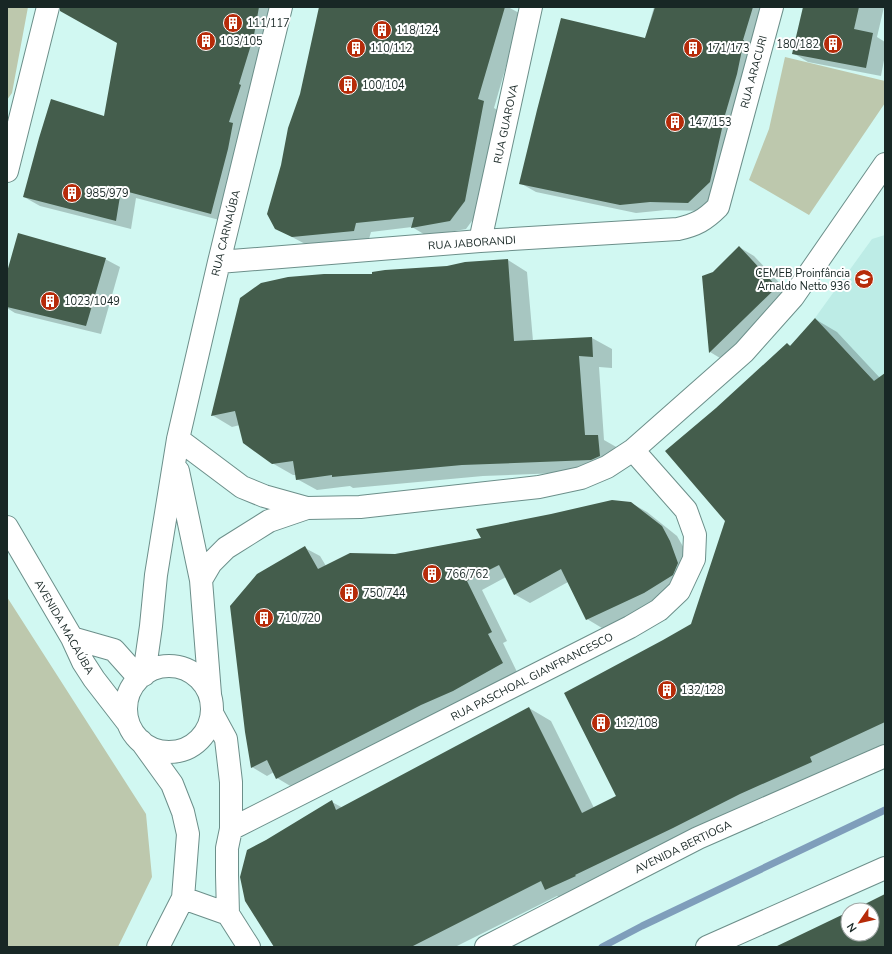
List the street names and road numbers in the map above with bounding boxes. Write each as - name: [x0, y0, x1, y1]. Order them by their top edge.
- street label: RUA ARACURI: [737, 34, 771, 110]
- street label: RUA GUAROVA: [490, 83, 522, 165]
- street label: RUA CARNAÚBA: [207, 188, 244, 278]
- street label: RUA JABORANDI: [428, 232, 516, 254]
- street label: AVENIDA MACAÚBA: [31, 576, 98, 677]
- street label: RUA PASCHOAL GIANFRANCESCO: [448, 629, 616, 725]
- street label: AVENIDA BERTIOGA: [632, 817, 734, 877]

